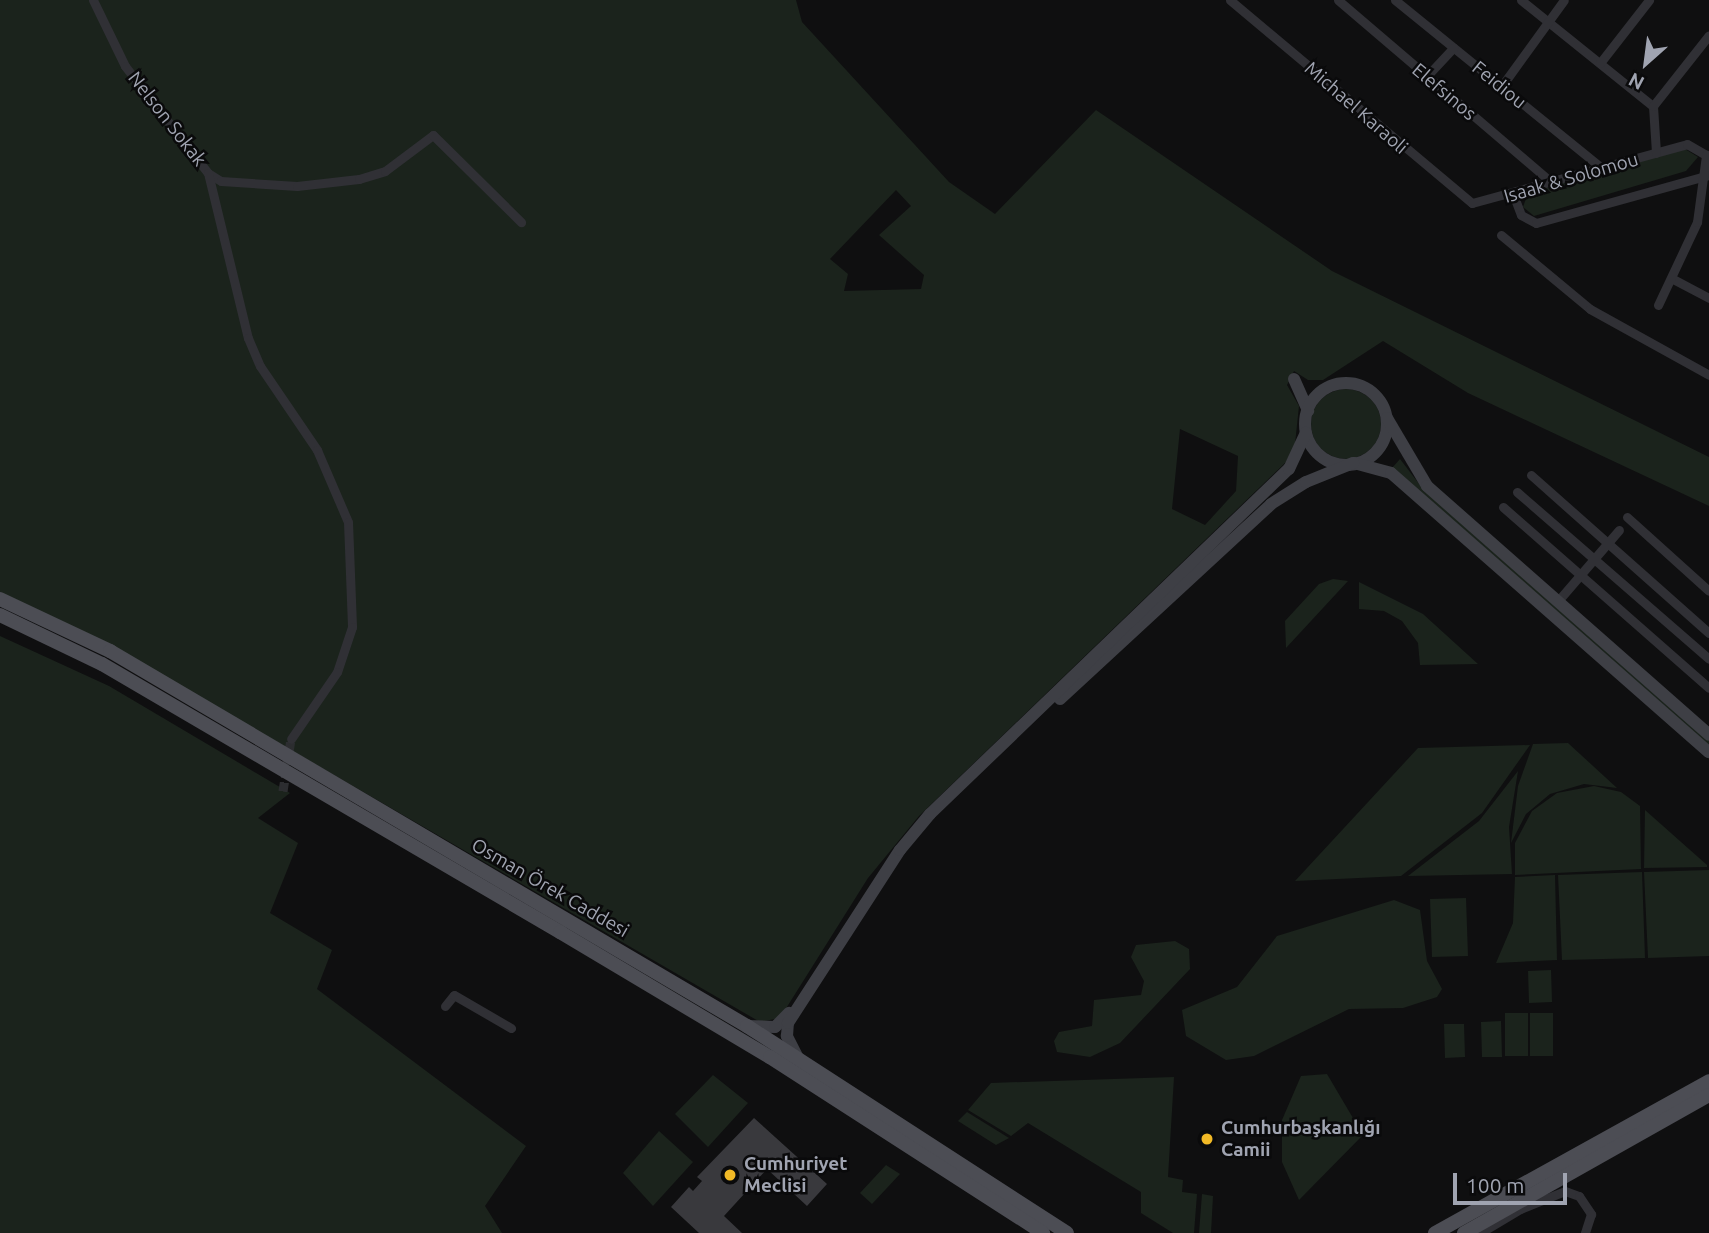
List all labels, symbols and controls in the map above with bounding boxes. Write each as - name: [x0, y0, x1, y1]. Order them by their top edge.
- north arrow: [1611, 28, 1681, 98]
- street label: Feidiou: [1467, 56, 1531, 114]
- street label: Michael Karaoli: [1300, 57, 1412, 159]
- street label: Elefsinos: [1407, 59, 1481, 125]
- street label: Nelson Sokak: [123, 67, 211, 171]
- text: N: [1625, 68, 1648, 95]
- street label: Isaak & Solomou: [1501, 148, 1641, 208]
- street label: Osman Örek Caddesi: [467, 834, 633, 942]
- place label: Cumhurbaşkanlığı Camii: [1221, 1117, 1381, 1161]
- marker: Cumhurbaşkanlığı Camii: [1199, 1131, 1215, 1147]
- place label: Cumhuriyet Meclisi: [744, 1153, 848, 1197]
- scale bar: [1457, 1160, 1571, 1204]
- marker: Cumhuriyet Meclisi: [722, 1167, 738, 1183]
- text: 100 m: [1466, 1173, 1524, 1197]

